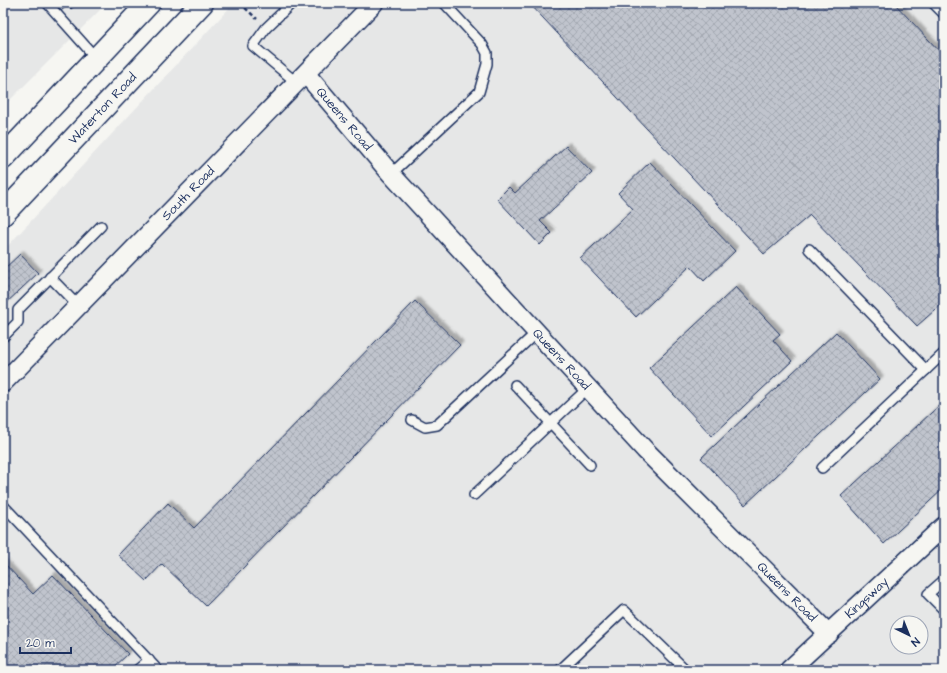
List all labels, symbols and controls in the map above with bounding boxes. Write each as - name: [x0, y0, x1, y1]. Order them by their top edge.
- street label: Waterton Road: [64, 68, 141, 148]
- street label: Queens Road: [312, 83, 377, 155]
- street label: South Road: [158, 162, 219, 224]
- street label: Queens Road: [528, 324, 595, 394]
- street label: Queens Road: [753, 558, 821, 626]
- street label: Kingsway: [841, 573, 893, 623]
- north arrow: [889, 615, 929, 655]
- scale bar: [20, 629, 71, 655]
- text: N: [908, 634, 923, 650]
- text: 20 m: [26, 635, 55, 652]

